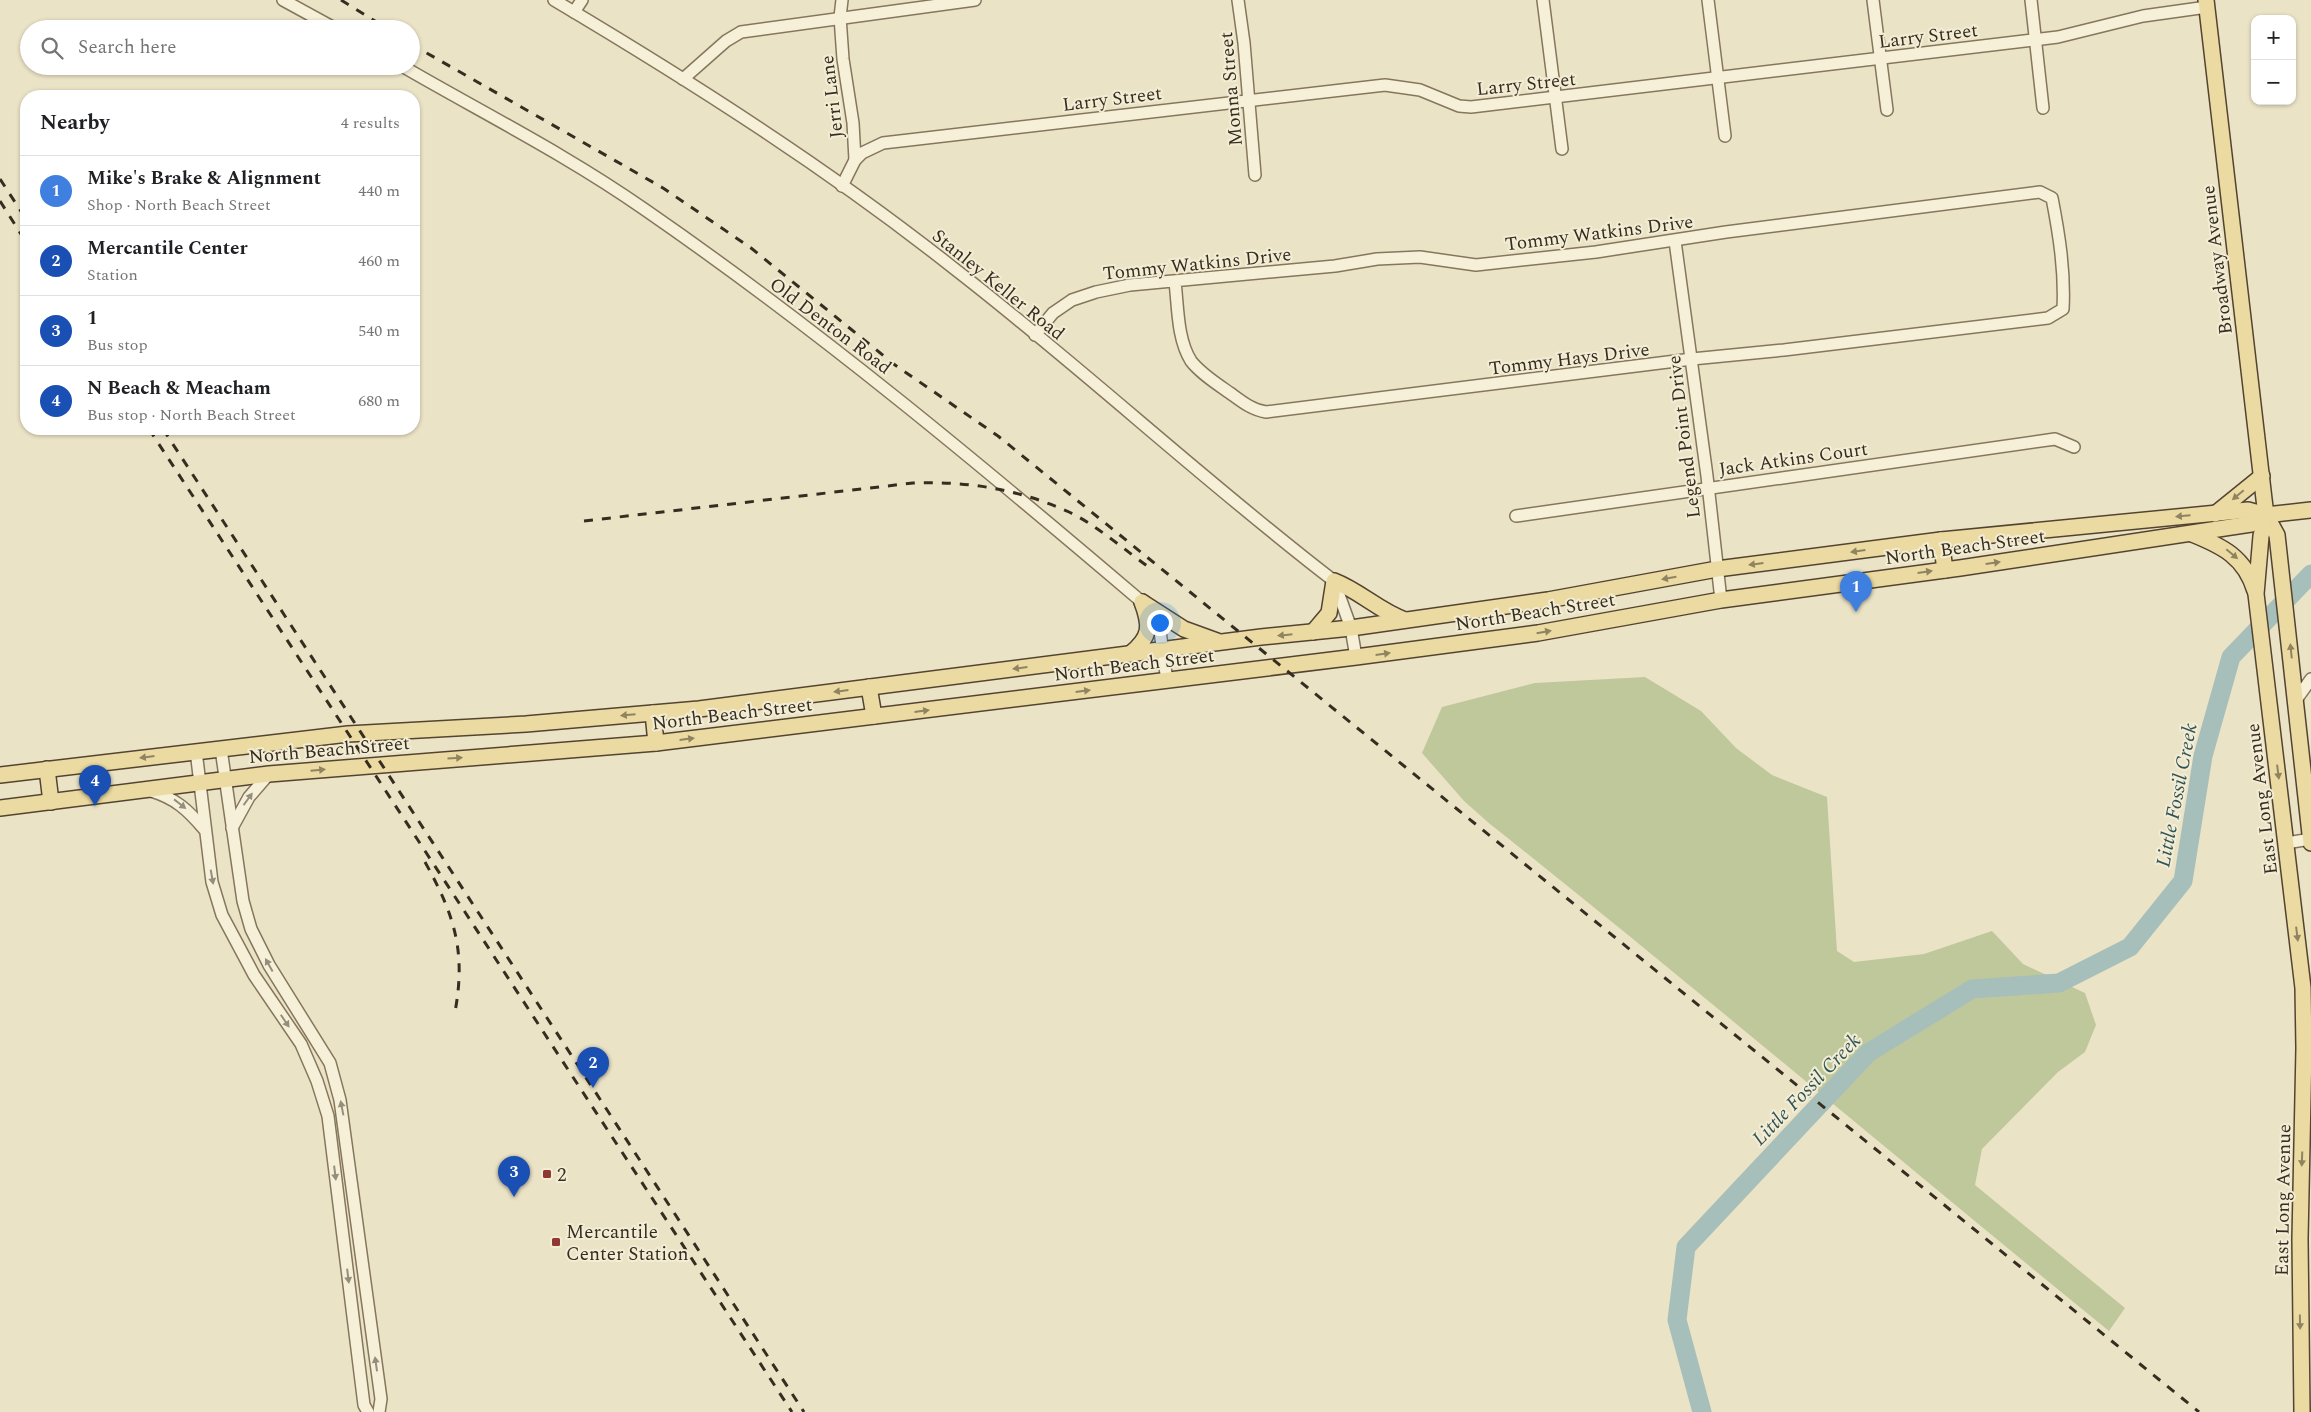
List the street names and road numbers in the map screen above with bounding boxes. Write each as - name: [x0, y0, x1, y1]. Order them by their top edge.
- street label: Larry Street: [1877, 16, 1980, 57]
- street label: Monna Street: [1212, 30, 1251, 147]
- street label: Jerri Lane: [813, 54, 852, 140]
- street label: Larry Street: [1475, 65, 1578, 104]
- street label: Larry Street: [1061, 79, 1164, 120]
- street label: Broadway Avenue: [2194, 183, 2241, 336]
- street label: Tommy Watkins Drive: [1503, 208, 1695, 259]
- street label: Stanley Keller Road: [925, 222, 1071, 348]
- street label: Tommy Watkins Drive: [1101, 240, 1293, 289]
- street label: Old Denton Road: [763, 270, 897, 382]
- street label: Tommy Hays Drive: [1487, 335, 1651, 384]
- street label: Legend Point Drive: [1660, 354, 1709, 520]
- street label: Jack Atkins Court: [1717, 435, 1870, 484]
- street label: North Beach Street: [1883, 522, 2047, 573]
- street label: North Beach Street: [1453, 585, 1618, 639]
- street label: North Beach Street: [1052, 641, 1216, 690]
- street label: North Beach Street: [650, 690, 814, 739]
- street label: East Long Avenue: [2239, 721, 2286, 876]
- street label: North Beach Street: [247, 729, 411, 772]
- street label: East Long Avenue: [2268, 1124, 2299, 1276]

